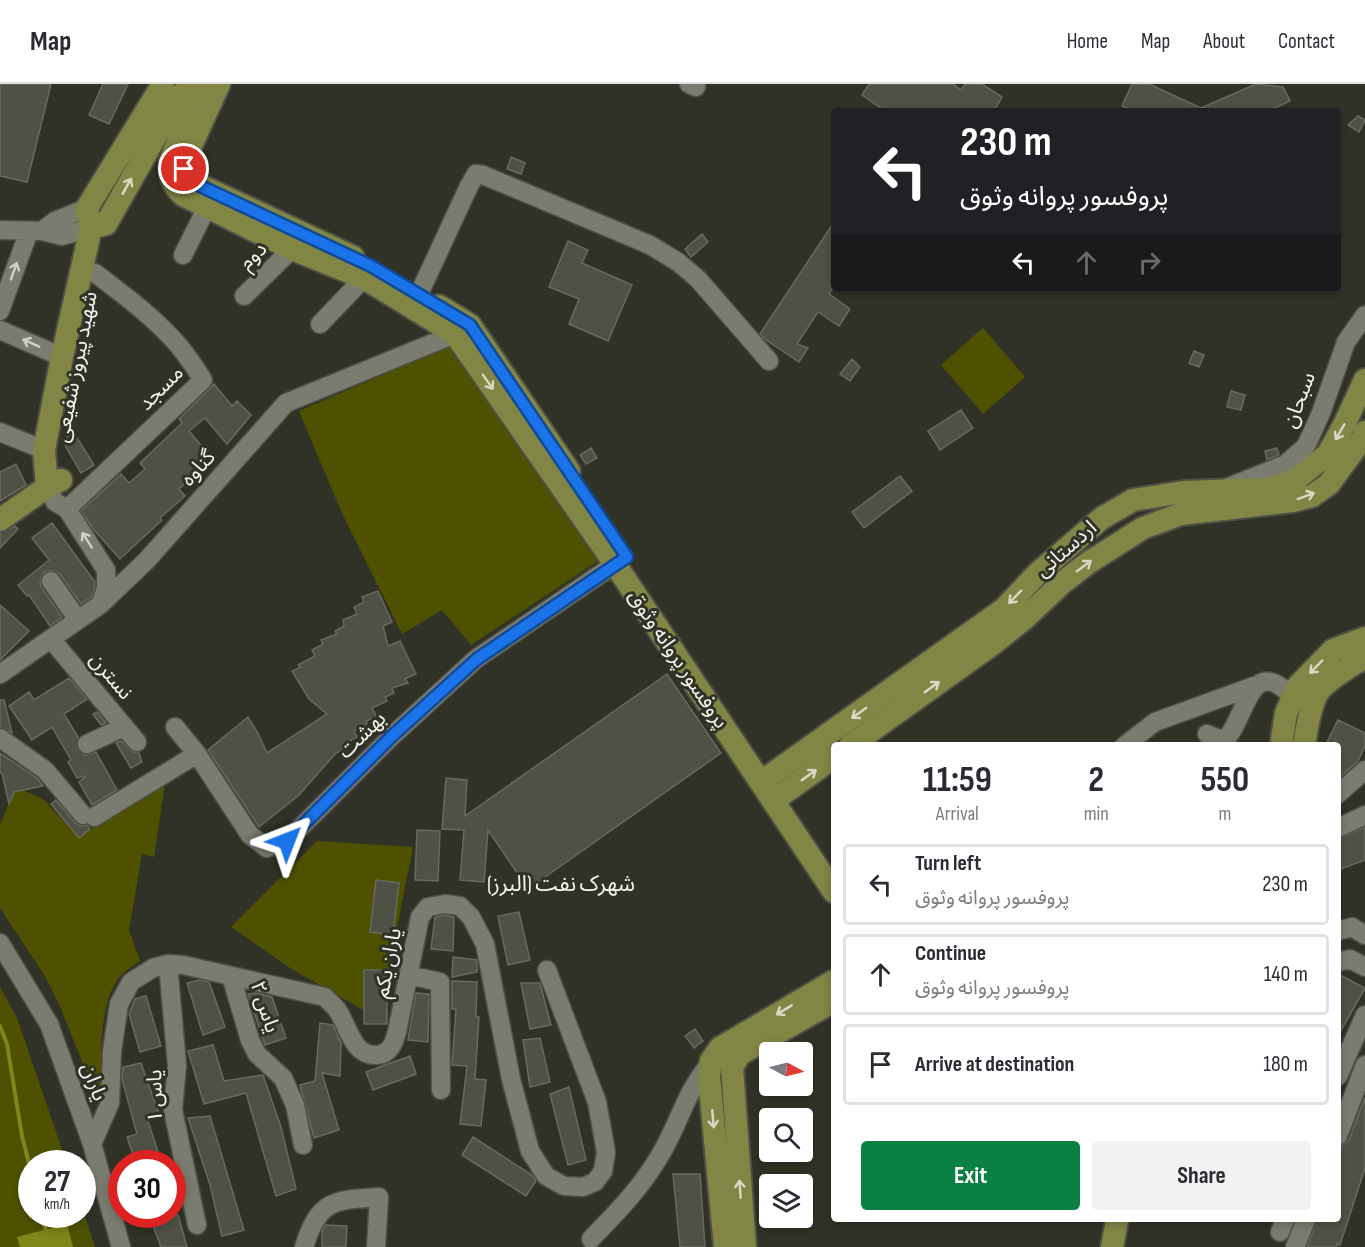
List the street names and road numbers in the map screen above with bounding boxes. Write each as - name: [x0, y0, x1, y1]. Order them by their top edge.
- street label: دوم: [234, 237, 274, 277]
- street label: شهید پیروز شفیعی: [49, 289, 103, 445]
- street label: مسجد: [133, 360, 189, 416]
- street label: سبحان: [1277, 369, 1321, 431]
- street label: گناوه: [175, 445, 221, 491]
- street label: اردستانی: [1030, 515, 1102, 583]
- street label: پروفسور پروانه وثوق: [622, 585, 734, 733]
- street label: نسترن: [84, 647, 138, 705]
- street label: بهشت: [333, 706, 391, 764]
- street label: یاران یکم: [369, 926, 409, 1001]
- street label: یاس ۲: [245, 978, 285, 1036]
- street label: یاران: [76, 1059, 112, 1105]
- street label: یاس ۱: [142, 1069, 168, 1123]

